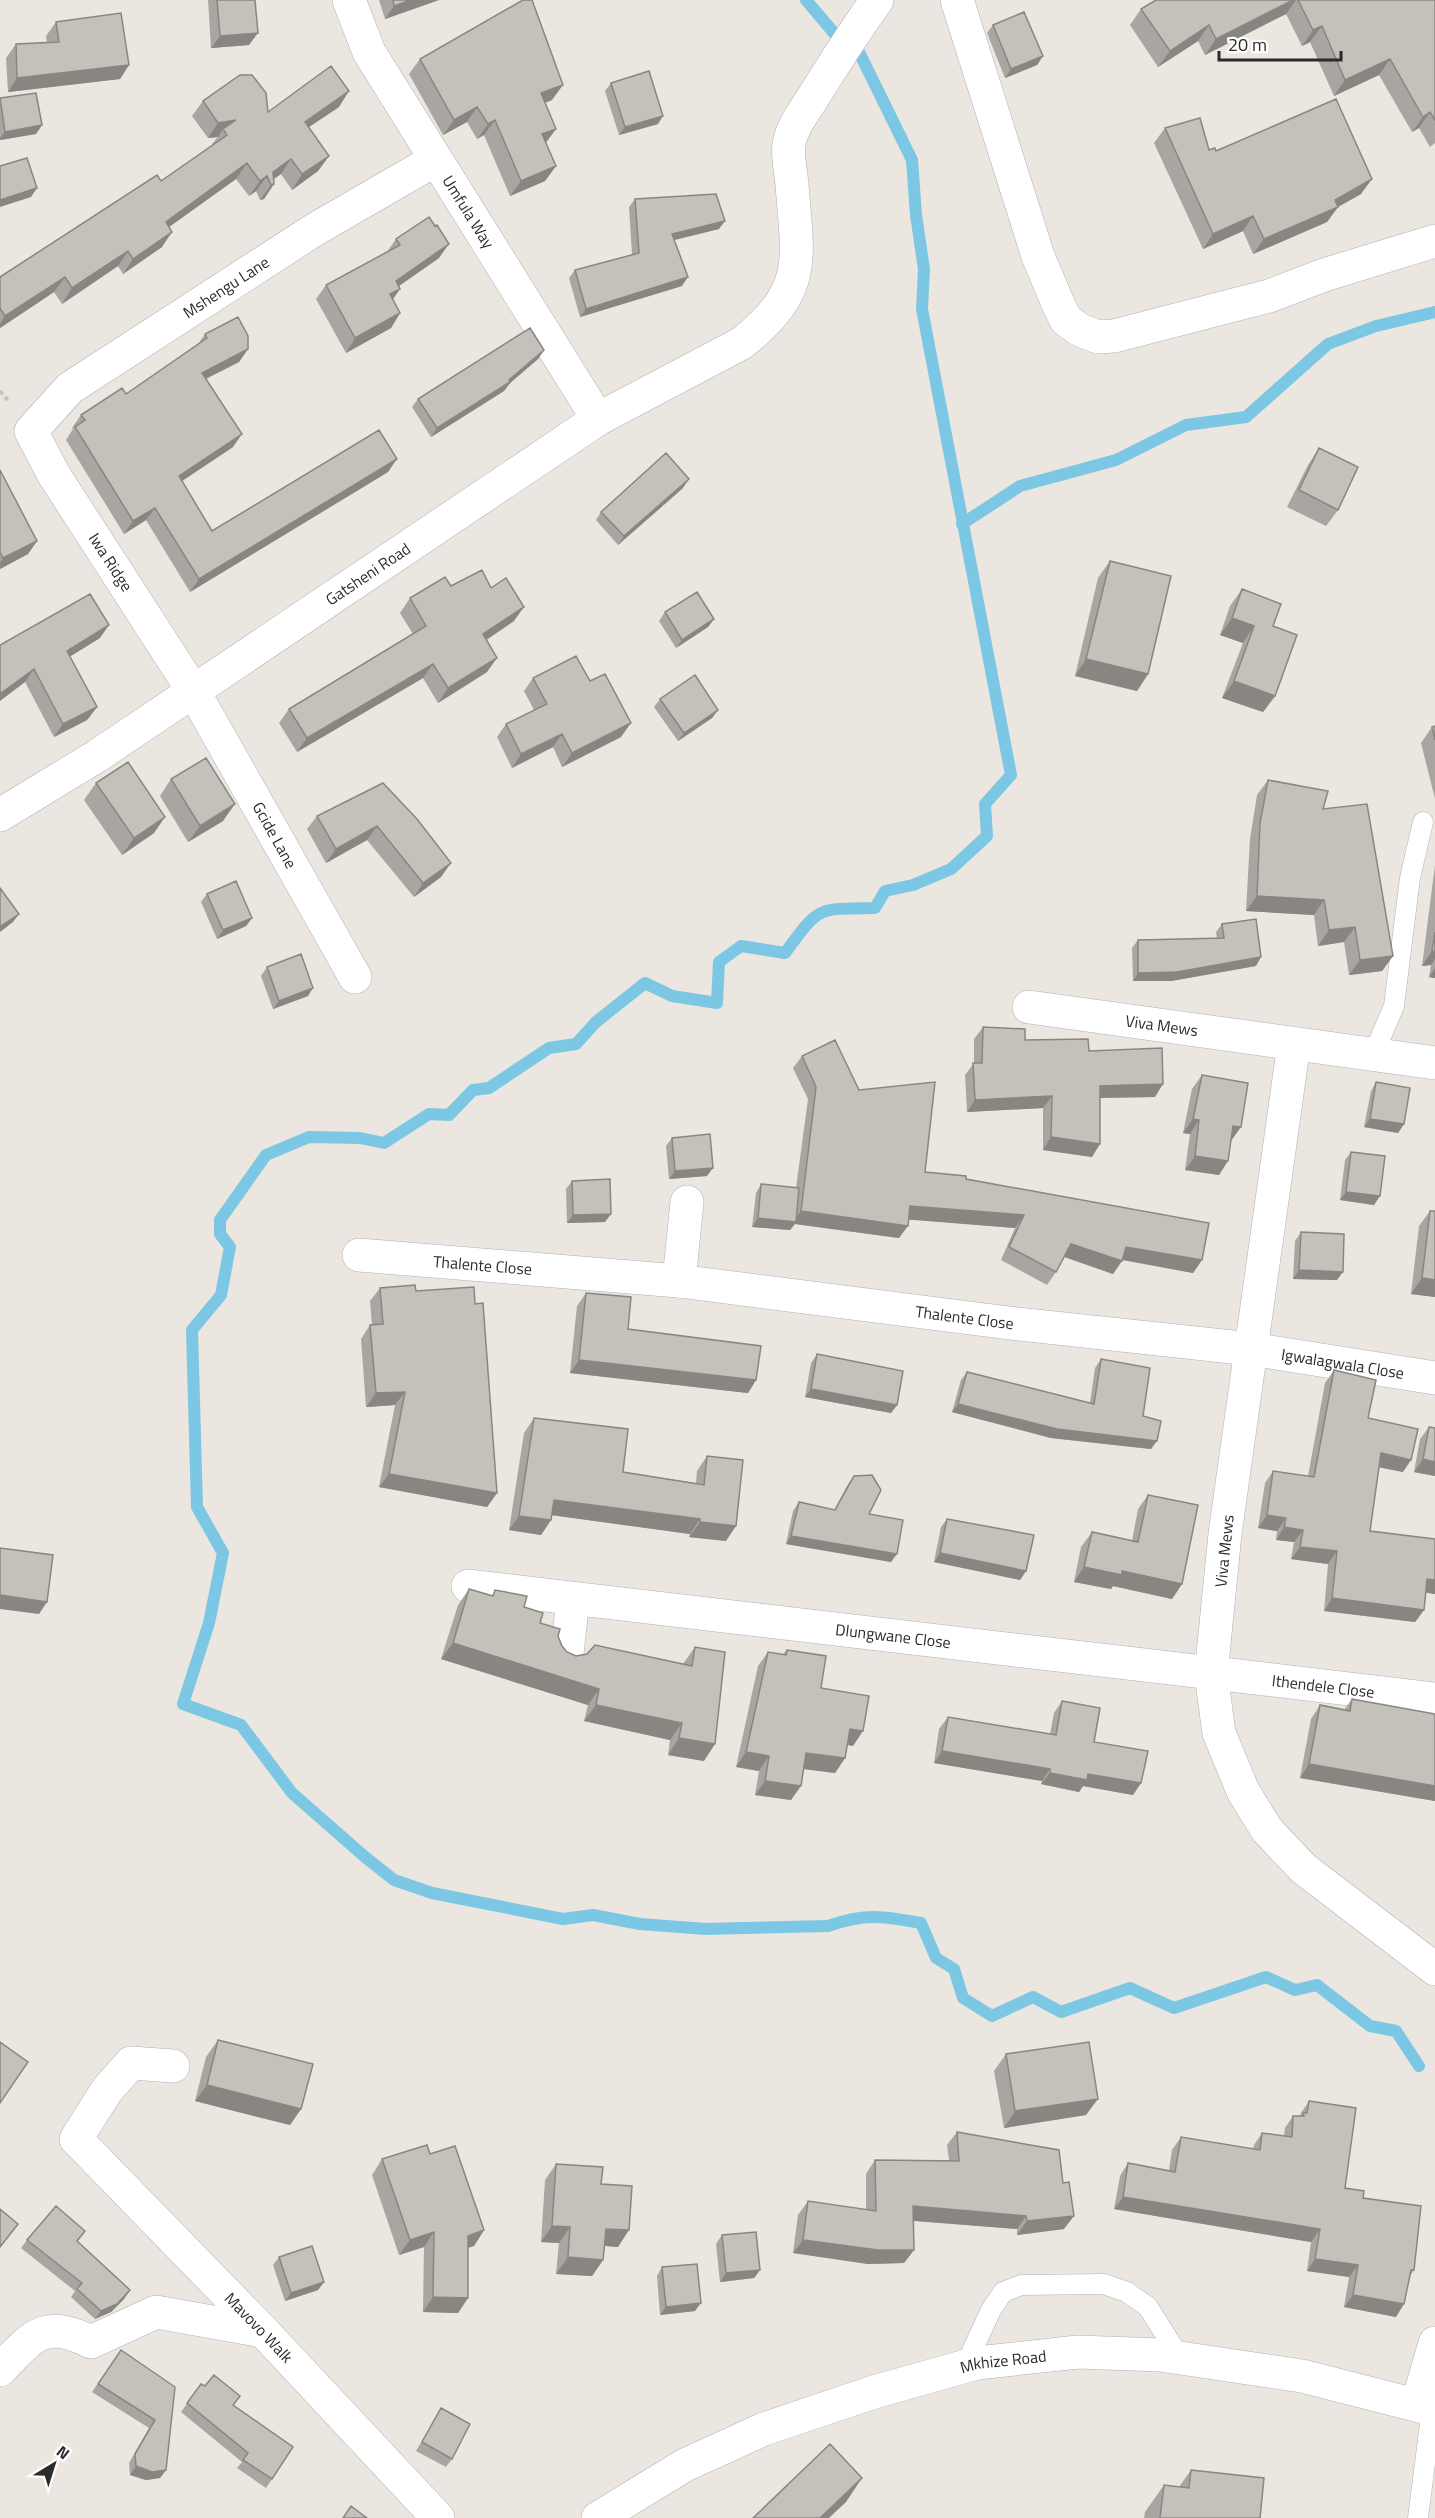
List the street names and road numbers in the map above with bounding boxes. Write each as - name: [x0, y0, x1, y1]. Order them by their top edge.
- street label: Umfula Way: [437, 170, 501, 253]
- street label: Mshengu Lane: [178, 250, 274, 324]
- street label: Iwa Ridge: [83, 528, 139, 596]
- street label: Gatsheni Road: [321, 536, 415, 611]
- street label: Gcide Lane: [247, 797, 303, 873]
- street label: Viva Mews: [1124, 1008, 1200, 1042]
- street label: Thalente Close: [432, 1249, 533, 1281]
- street label: Thalente Close: [914, 1299, 1015, 1335]
- street label: Igwalagwala Close: [1280, 1342, 1406, 1385]
- street label: Viva Mews: [1208, 1514, 1240, 1588]
- street label: Dlungwane Close: [834, 1617, 952, 1654]
- street label: Ithendele Close: [1271, 1668, 1376, 1704]
- street label: Mavovo Walk: [219, 2287, 299, 2369]
- street label: Mkhize Road: [957, 2344, 1048, 2379]

